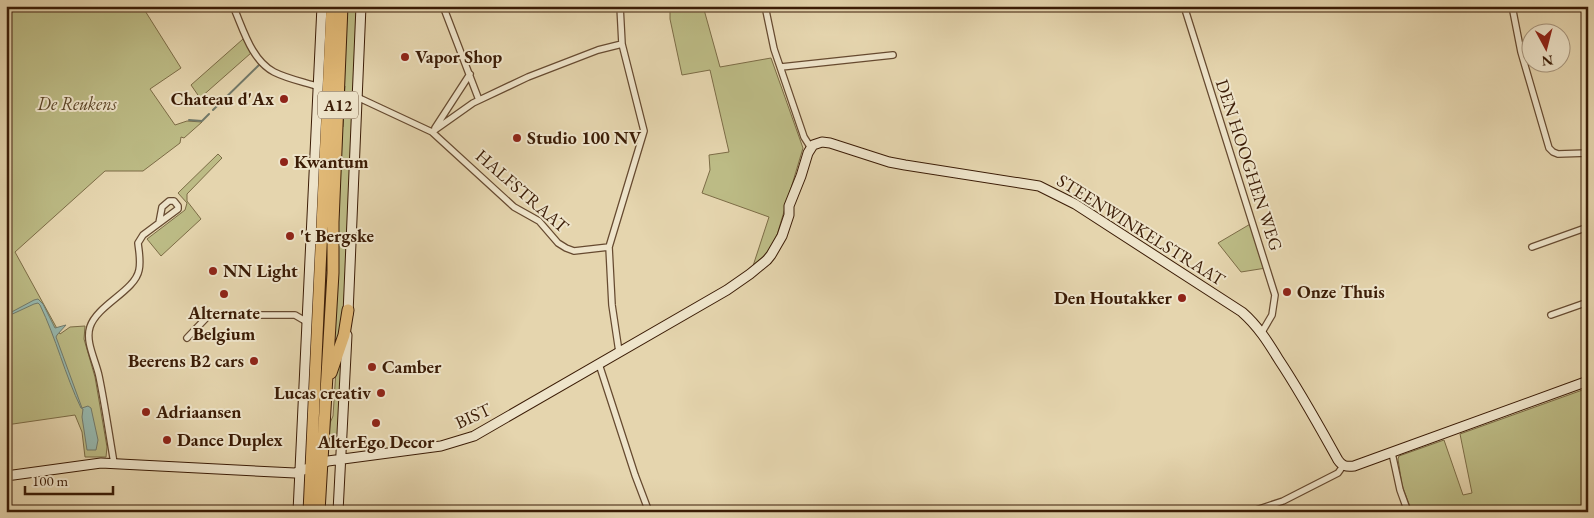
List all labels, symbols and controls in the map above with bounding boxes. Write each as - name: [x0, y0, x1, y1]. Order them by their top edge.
- north arrow: [1522, 22, 1572, 72]
- place label: Vapor Shop: [415, 45, 502, 68]
- marker: Vapor Shop: [399, 51, 411, 63]
- text: N: [1540, 51, 1554, 71]
- street label: DEN HOOGHEN WEG: [1211, 76, 1288, 254]
- place label: Chateau d'Ax: [171, 87, 274, 110]
- park label: De Reukens: [36, 92, 118, 115]
- road number: A12: [318, 92, 358, 118]
- marker: Chateau d'Ax: [278, 93, 290, 105]
- place label: Studio 100 NV: [527, 126, 642, 149]
- marker: Studio 100 NV: [511, 132, 523, 144]
- street label: HALFSTRAAT: [471, 144, 574, 238]
- place label: Kwantum: [294, 150, 369, 173]
- marker: Kwantum: [278, 156, 290, 168]
- street label: STEENWINKELSTRAAT: [1053, 168, 1230, 291]
- place label: 't Bergske: [300, 224, 374, 247]
- marker: 't Bergske: [284, 230, 296, 242]
- place label: NN Light: [223, 259, 298, 282]
- marker: NN Light: [207, 265, 219, 277]
- place label: Onze Thuis: [1297, 280, 1385, 303]
- place label: Den Houtakker: [1054, 286, 1173, 309]
- marker: Onze Thuis: [1281, 286, 1293, 298]
- marker: Alternate Belgium: [218, 288, 230, 300]
- marker: Den Houtakker: [1176, 292, 1188, 304]
- place label: Alternate Belgium: [187, 301, 260, 345]
- place label: Beerens B2 cars: [128, 349, 244, 372]
- marker: Beerens B2 cars: [248, 355, 260, 367]
- place label: Camber: [382, 355, 442, 378]
- marker: Camber: [366, 361, 378, 373]
- place label: Lucas creativ: [274, 381, 371, 404]
- marker: Lucas creativ: [375, 387, 387, 399]
- street label: BIST: [451, 397, 495, 434]
- place label: Adriaansen: [155, 400, 242, 423]
- marker: Adriaansen: [140, 406, 152, 418]
- marker: AlterEgo Decor: [370, 417, 382, 429]
- place label: Dance Duplex: [177, 428, 282, 451]
- place label: AlterEgo Decor: [316, 430, 435, 453]
- marker: Dance Duplex: [161, 434, 173, 446]
- scale bar: [25, 463, 112, 495]
- text: 100 m: [32, 471, 69, 490]

